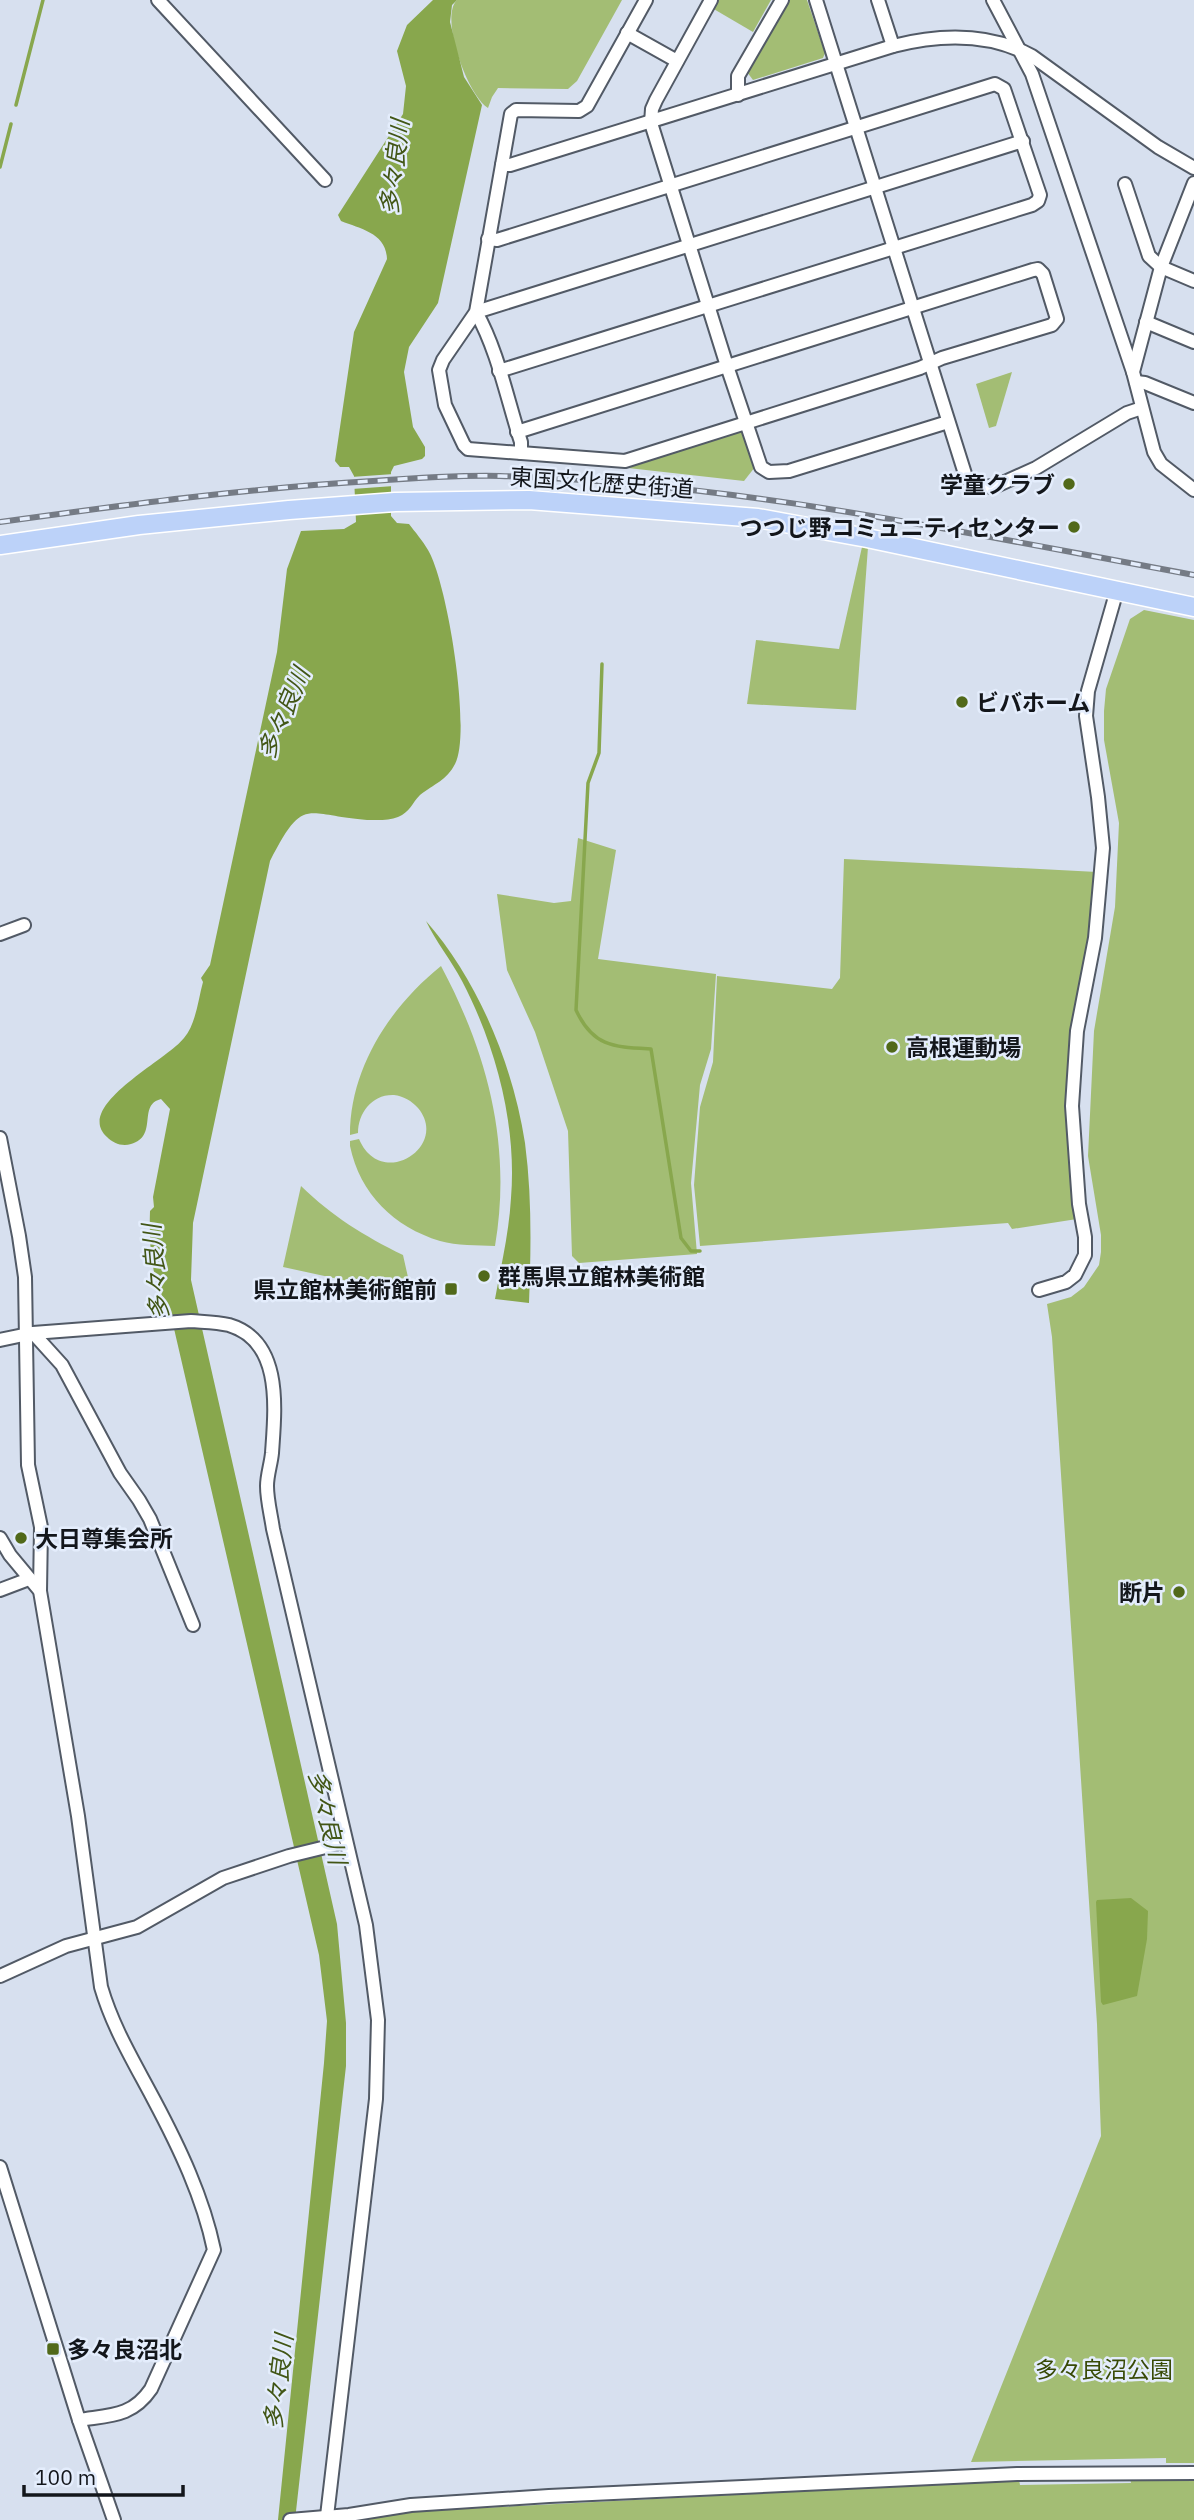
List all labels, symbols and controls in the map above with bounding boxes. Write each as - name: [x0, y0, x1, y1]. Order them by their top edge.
- water label: 多々良川: [372, 114, 416, 217]
- street label: 東国文化歴史街道: [509, 461, 695, 503]
- place label: 学童クラブ: [940, 469, 1055, 499]
- marker: 学童クラブ: [1061, 476, 1077, 492]
- place label: つつじ野コミュニティセンター: [739, 512, 1060, 542]
- marker: つつじ野コミュニティセンター: [1066, 519, 1082, 535]
- water label: 多々良川: [250, 660, 318, 763]
- place label: ビバホーム: [976, 687, 1090, 717]
- marker: ビバホーム: [954, 694, 970, 710]
- place label: 高根運動場: [906, 1032, 1021, 1062]
- marker: 高根運動場: [884, 1039, 900, 1055]
- water label: 多々良川: [135, 1220, 175, 1321]
- place label: 群馬県立館林美術館: [498, 1261, 705, 1291]
- marker: 群馬県立館林美術館: [476, 1268, 492, 1284]
- place label: 県立館林美術館前: [253, 1274, 437, 1304]
- marker: 県立館林美術館前: [443, 1281, 459, 1297]
- place label: 大日尊集会所: [35, 1523, 173, 1553]
- marker: 大日尊集会所: [13, 1530, 29, 1546]
- place label: 断片: [1119, 1577, 1165, 1607]
- marker: 断片: [1171, 1584, 1187, 1600]
- water label: 多々良川: [302, 1767, 355, 1870]
- water label: 多々良川: [256, 2329, 300, 2432]
- place label: 多々良沼北: [67, 2334, 182, 2364]
- marker: 多々良沼北: [45, 2341, 61, 2357]
- park label: 多々良沼公園: [1035, 2354, 1173, 2384]
- scale bar: [24, 2454, 184, 2498]
- text: 100 m: [35, 2463, 96, 2491]

